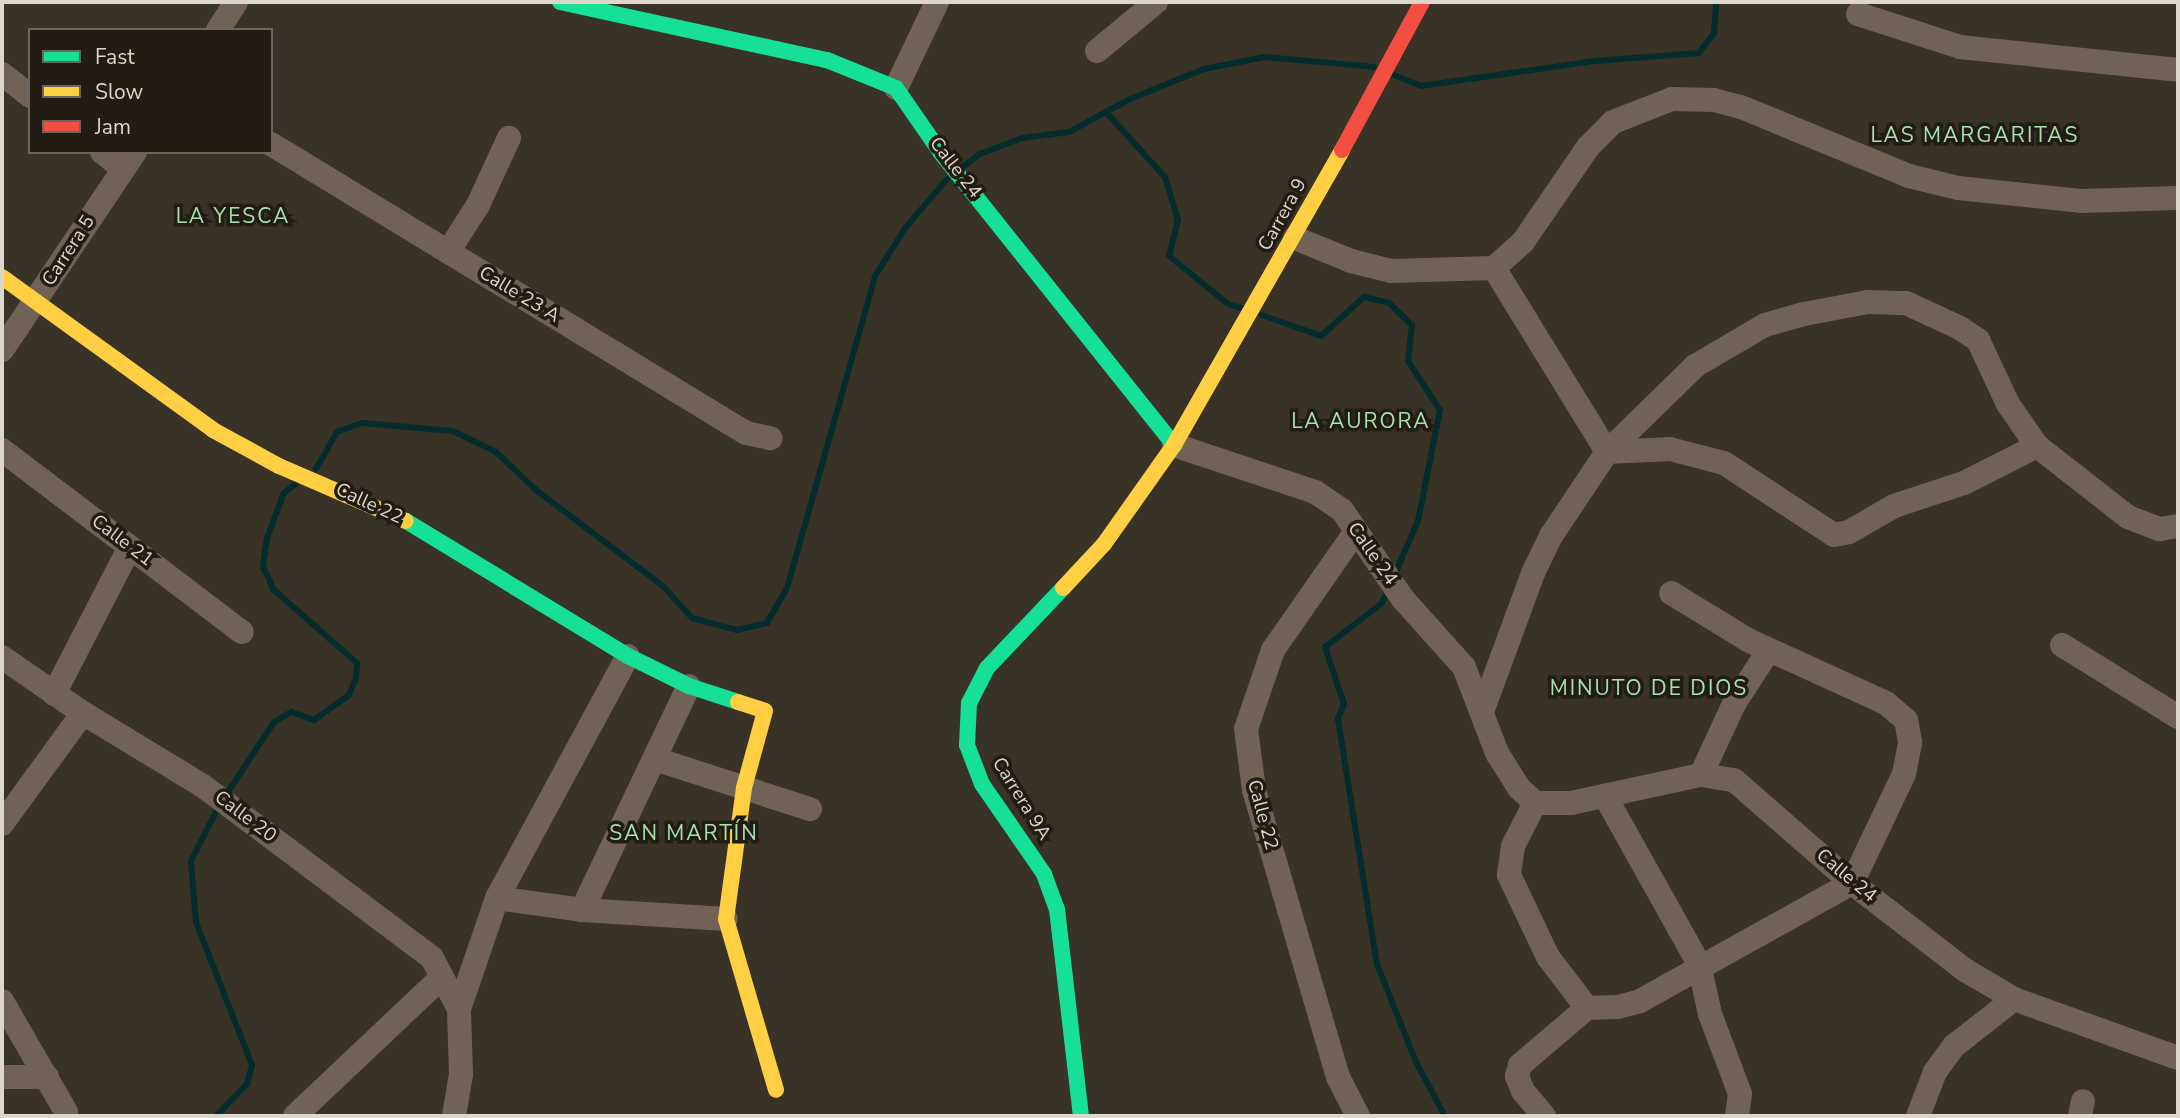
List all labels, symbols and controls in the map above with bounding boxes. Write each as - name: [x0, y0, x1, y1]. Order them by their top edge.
- legend: [28, 28, 273, 154]
- text: Fast: [95, 43, 135, 71]
- text: Slow: [95, 78, 143, 106]
- text: Jam: [95, 113, 131, 141]
- district label: LAS MARGARITAS: [1872, 122, 2078, 148]
- street label: Calle 24: [924, 133, 986, 203]
- street label: Carrera 9: [1254, 175, 1312, 255]
- district label: LA YESCA: [177, 203, 289, 229]
- street label: Carrera 5: [38, 212, 100, 290]
- street label: Calle 23 A: [474, 262, 564, 328]
- district label: LA AURORA: [1292, 408, 1430, 434]
- street label: Calle 22: [332, 479, 406, 529]
- street label: Calle 21: [87, 510, 157, 572]
- street label: Calle 24: [1342, 518, 1402, 590]
- district label: MINUTO DE DIOS: [1551, 675, 1747, 701]
- street label: Carrera 9A: [987, 754, 1055, 844]
- street label: Calle 22: [1242, 778, 1282, 852]
- street label: Calle 20: [210, 786, 280, 848]
- district label: SAN MARTÍN: [610, 820, 758, 846]
- street label: Calle 24: [1811, 844, 1881, 908]

